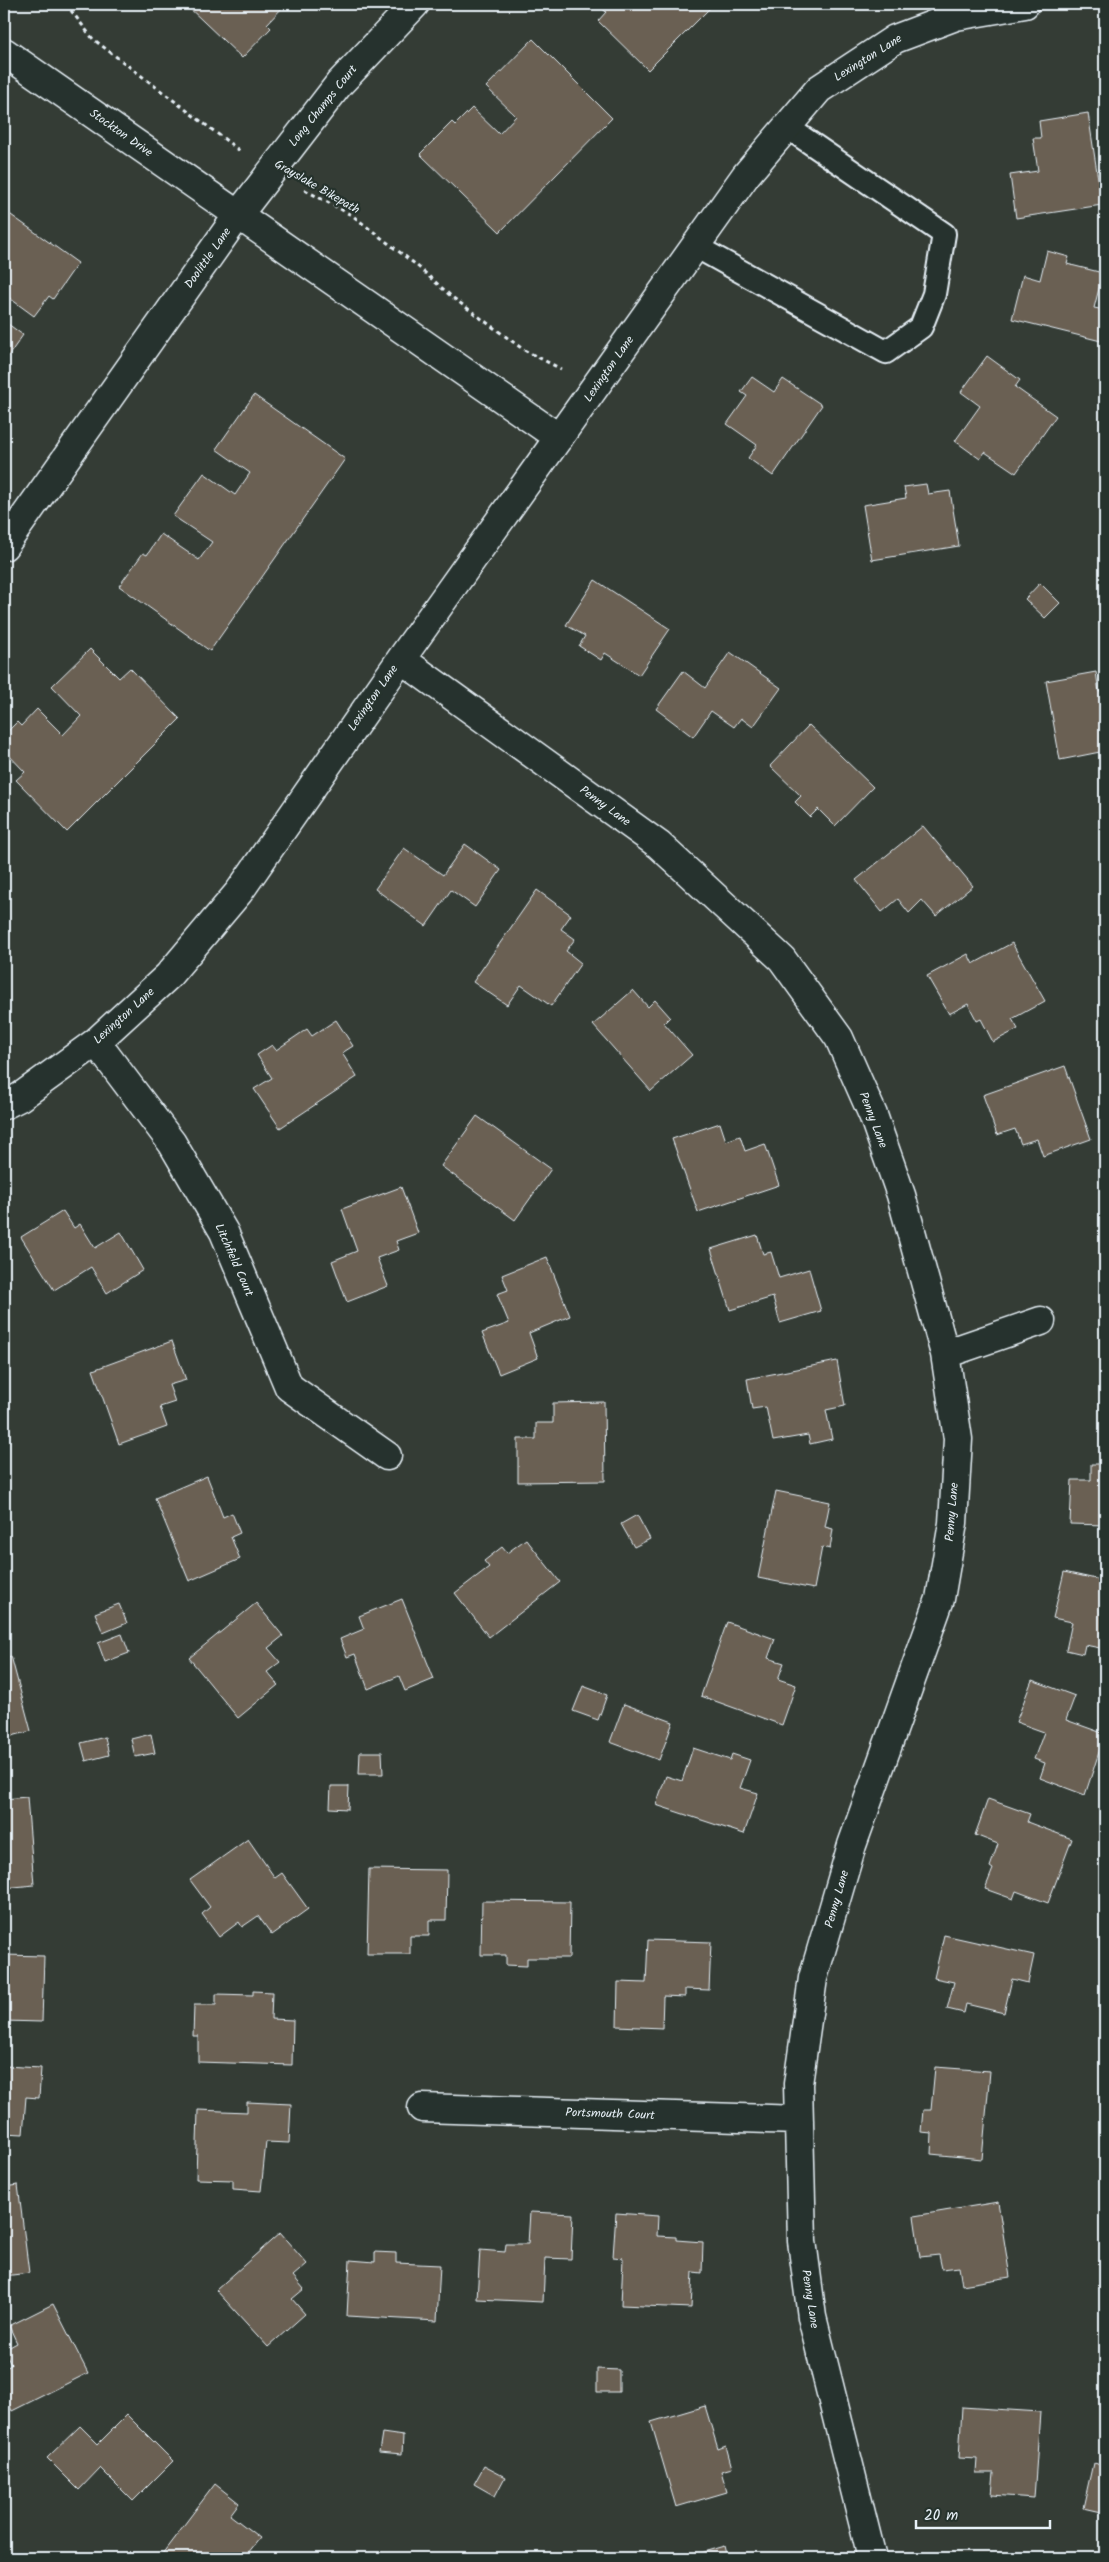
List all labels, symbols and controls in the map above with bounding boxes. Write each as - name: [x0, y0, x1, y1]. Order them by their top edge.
- street label: Lexington Lane: [830, 29, 906, 87]
- street label: Long Champs Court: [284, 61, 362, 151]
- street label: Stockton Drive: [85, 104, 157, 162]
- street label: Grayslake Bikepath: [271, 155, 363, 219]
- street label: Doolittle Lane: [180, 223, 236, 292]
- street label: Lexington Lane: [579, 331, 639, 406]
- street label: Lexington Lane: [343, 660, 403, 735]
- street label: Penny Lane: [575, 781, 635, 831]
- street label: Lexington Lane: [89, 983, 160, 1049]
- street label: Penny Lane: [854, 1089, 893, 1152]
- street label: Litchfield Court: [209, 1220, 259, 1300]
- street label: Penny Lane: [940, 1481, 964, 1542]
- street label: Penny Lane: [820, 1867, 854, 1930]
- street label: Portsmouth Court: [565, 2103, 655, 2125]
- street label: Penny Lane: [796, 2268, 824, 2330]
- scale bar: [916, 2497, 1050, 2529]
- text: 20 m: [924, 2504, 958, 2528]

